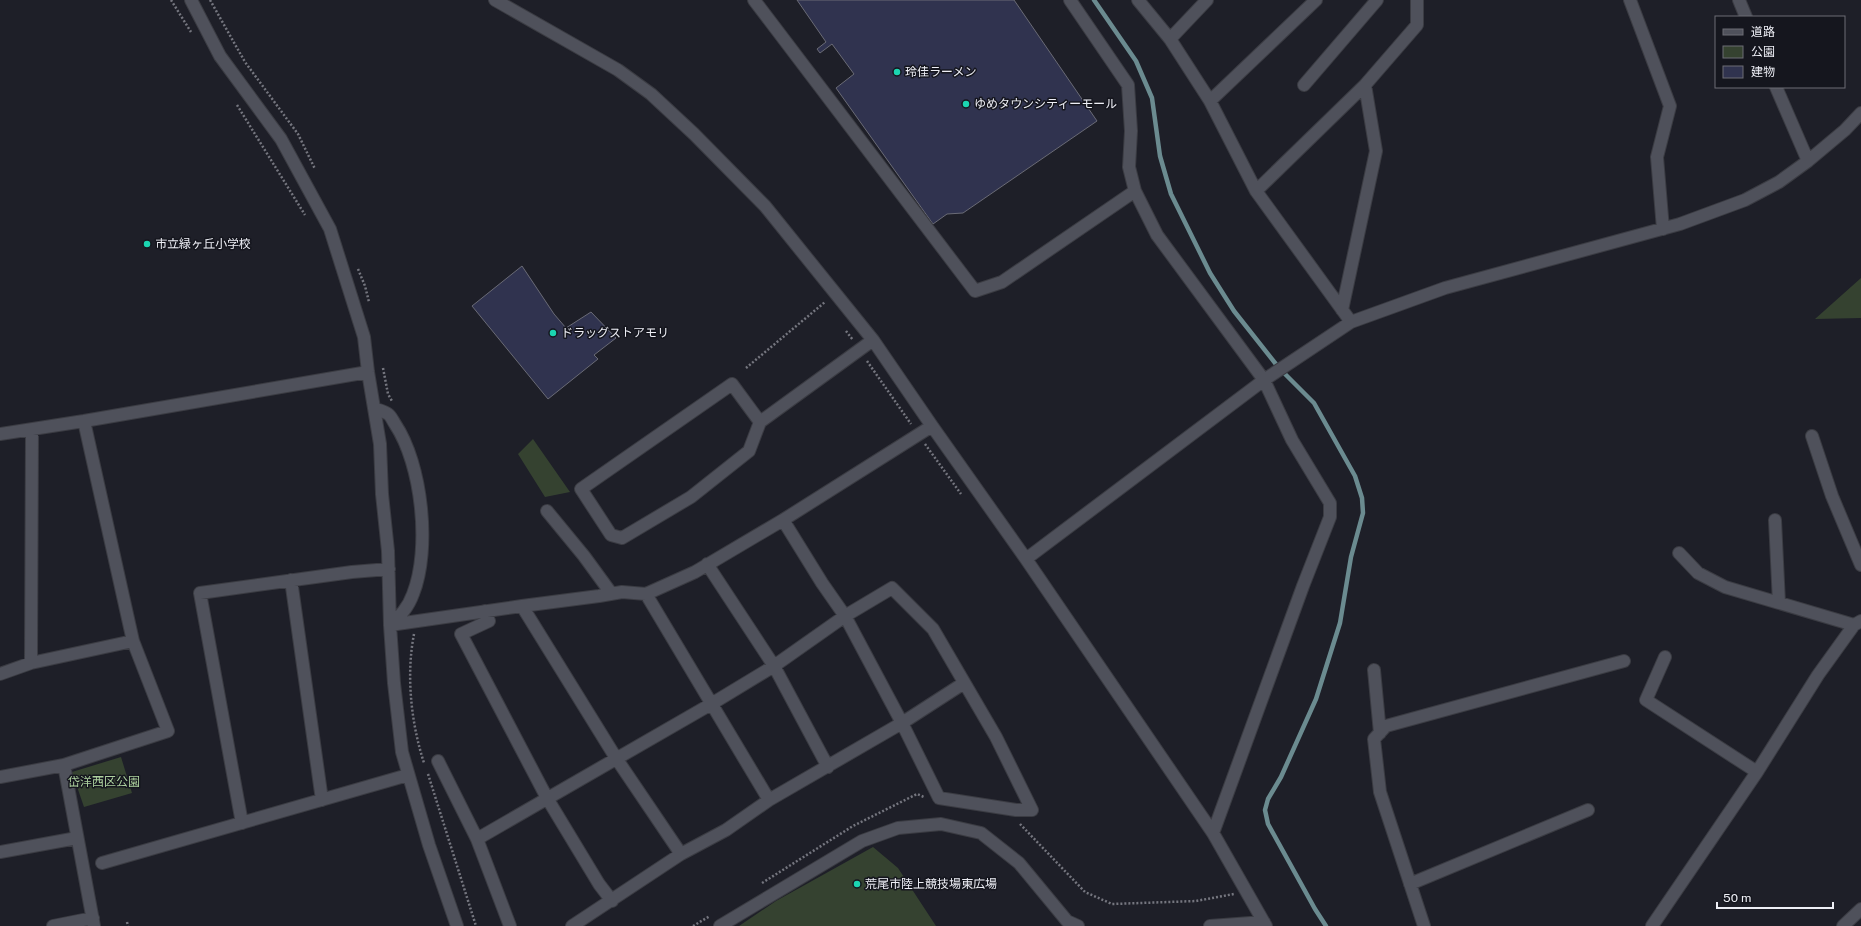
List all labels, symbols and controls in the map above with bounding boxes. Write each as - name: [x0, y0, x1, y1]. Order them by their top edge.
- legend: [1715, 16, 1845, 88]
- text: 道路: [1751, 25, 1775, 39]
- text: 公園: [1751, 45, 1775, 59]
- place label: 玲佳ラーメン: [905, 65, 977, 79]
- text: 建物: [1751, 65, 1775, 79]
- marker: 玲佳ラーメン: [892, 67, 902, 77]
- place label: ゆめタウンシティーモール: [974, 97, 1117, 111]
- marker: ゆめタウンシティーモール: [961, 99, 971, 109]
- place label: 市立緑ヶ丘小学校: [155, 237, 251, 251]
- marker: 市立緑ヶ丘小学校: [142, 239, 152, 249]
- place label: ドラッグストアモリ: [561, 326, 669, 340]
- marker: ドラッグストアモリ: [548, 328, 558, 338]
- park label: 岱洋西区公園: [68, 775, 140, 789]
- place label: 荒尾市陸上競技場東広場: [865, 877, 997, 891]
- marker: 荒尾市陸上競技場東広場: [852, 879, 862, 889]
- scale bar: [1717, 884, 1833, 910]
- text: 50 m: [1723, 891, 1751, 905]

